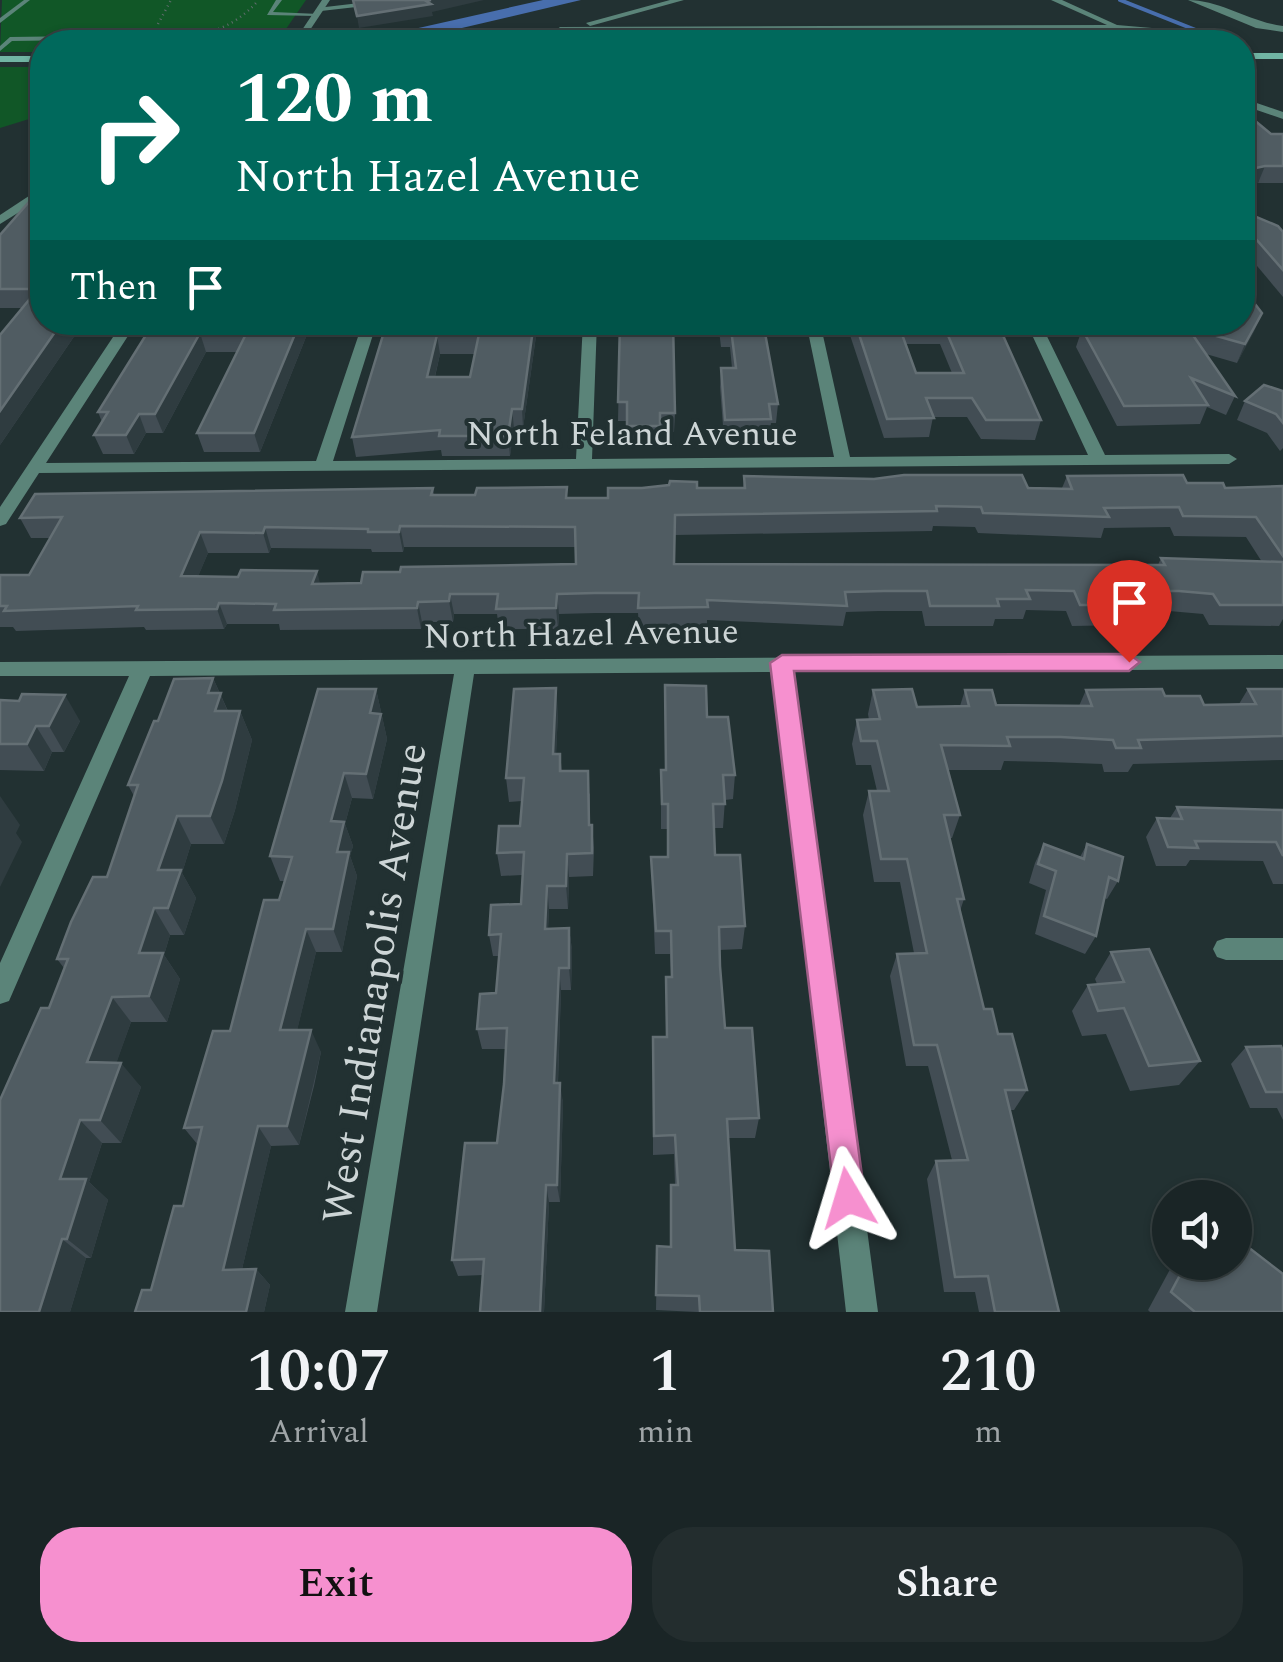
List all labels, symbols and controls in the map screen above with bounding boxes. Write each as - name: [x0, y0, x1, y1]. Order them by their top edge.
- text: 120 m: [235, 47, 433, 153]
- icon: right: [70, 70, 200, 200]
- text: North Hazel Avenue: [235, 143, 641, 212]
- text: Then: [70, 259, 158, 317]
- icon: arrive: [178, 260, 233, 315]
- street label: North Feland Avenue: [466, 408, 798, 461]
- pin: [1087, 560, 1172, 663]
- icon: arrive: [1102, 575, 1157, 630]
- street label: North Hazel Avenue: [423, 605, 739, 664]
- street label: West Indianapolis Avenue: [306, 738, 445, 1228]
- position arrow: [796, 1146, 900, 1250]
- map controls: [1152, 1180, 1252, 1280]
- button: sound: [1152, 1180, 1252, 1280]
- text: 10:07: [247, 1326, 391, 1418]
- text: 1: [649, 1326, 682, 1418]
- text: 210: [940, 1326, 1036, 1418]
- text: Arrival: [269, 1408, 369, 1457]
- text: min: [637, 1408, 693, 1457]
- text: m: [974, 1408, 1002, 1457]
- button: Exit: [40, 1527, 632, 1642]
- button: Share: [652, 1527, 1243, 1642]

